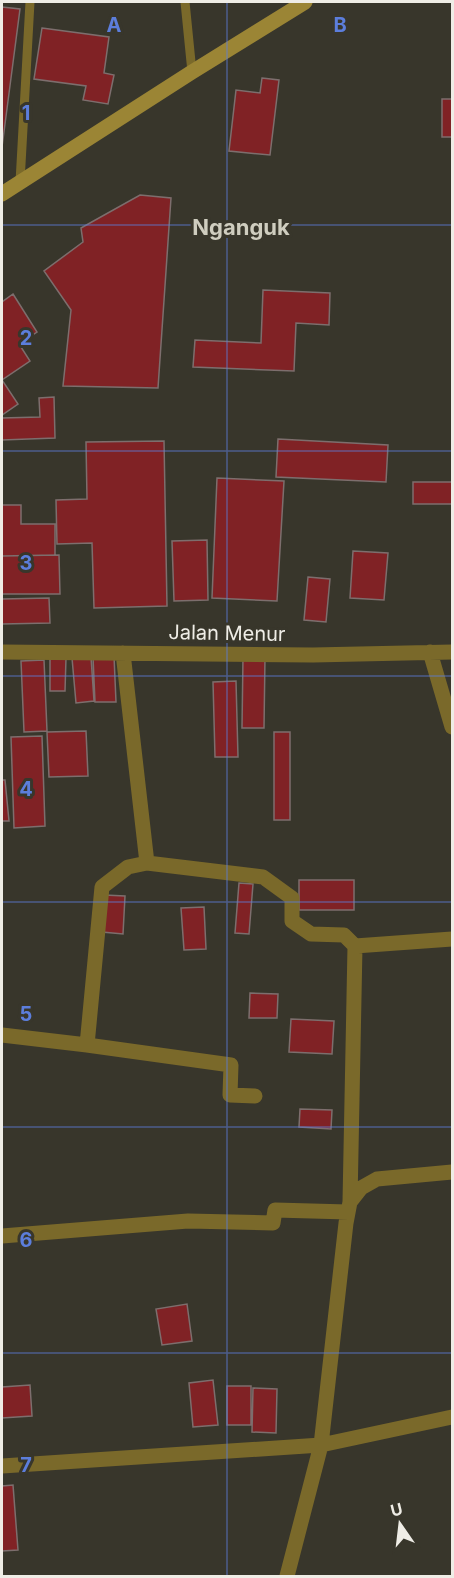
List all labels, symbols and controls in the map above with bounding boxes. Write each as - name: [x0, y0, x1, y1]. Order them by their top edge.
- text: A: [107, 13, 122, 37]
- text: B: [333, 13, 347, 37]
- text: 1: [22, 101, 30, 125]
- district label: Nganguk: [192, 214, 290, 240]
- text: 2: [20, 326, 32, 350]
- text: 3: [20, 551, 32, 575]
- street label: Jalan Menur: [168, 620, 286, 646]
- text: 4: [19, 777, 33, 801]
- text: 5: [20, 1002, 32, 1026]
- text: 6: [20, 1228, 33, 1252]
- text: 7: [20, 1453, 32, 1477]
- north arrow: [370, 1494, 430, 1554]
- text: U: [388, 1498, 404, 1521]

